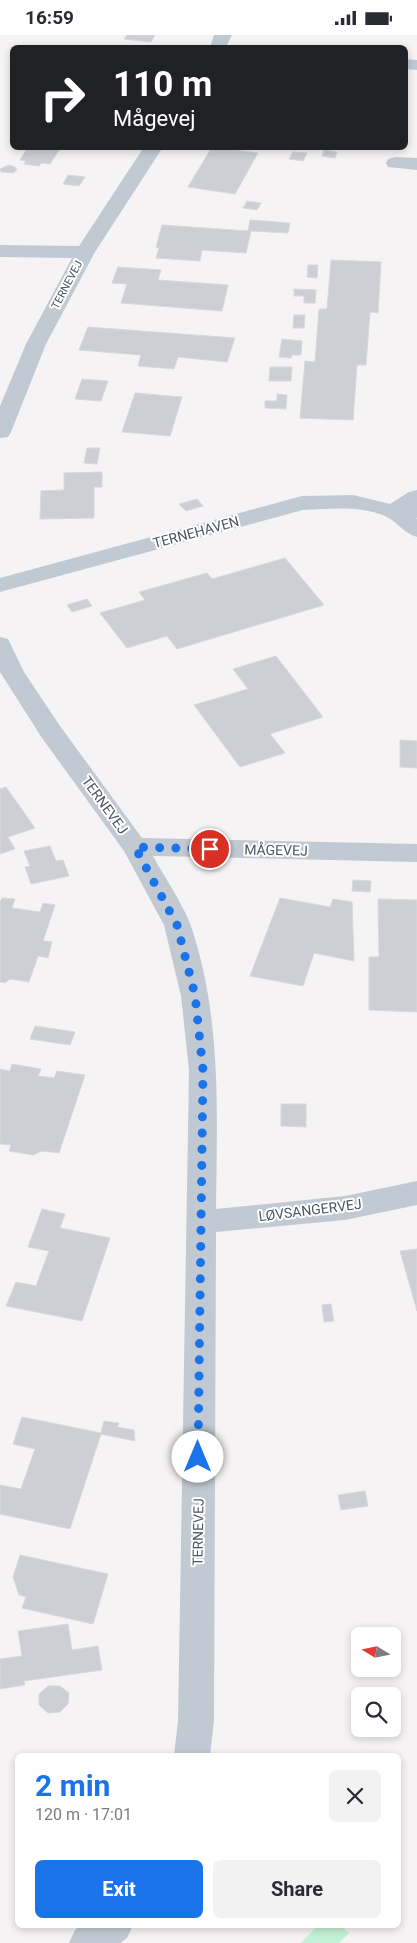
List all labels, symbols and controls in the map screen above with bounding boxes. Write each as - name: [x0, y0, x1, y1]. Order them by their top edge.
- text: 16:59: [25, 6, 74, 29]
- text: 110 m: [113, 64, 212, 105]
- icon: right: [30, 65, 95, 130]
- text: Mågevej: [113, 106, 196, 131]
- street label: TERNEVEJ: [49, 259, 85, 311]
- street label: TERNEHAVEN: [151, 513, 241, 551]
- street label: TERNEVEJ: [79, 773, 131, 837]
- pin: [189, 828, 231, 870]
- icon: arrive: [196, 835, 224, 863]
- street label: MÅGEVEJ: [244, 840, 308, 859]
- street label: LØVSANGERVEJ: [258, 1196, 362, 1224]
- position arrow: [171, 1430, 223, 1482]
- street label: TERNEVEJ: [189, 1498, 207, 1566]
- north arrow: [351, 1627, 401, 1677]
- map controls: [351, 1627, 401, 1737]
- button: search: [351, 1687, 401, 1737]
- text: 2 min: [35, 1768, 110, 1803]
- button: close: [329, 1770, 381, 1822]
- text: 120 m · 17:01: [35, 1805, 132, 1824]
- button: Exit: [35, 1860, 203, 1918]
- button: Share: [213, 1860, 381, 1918]

